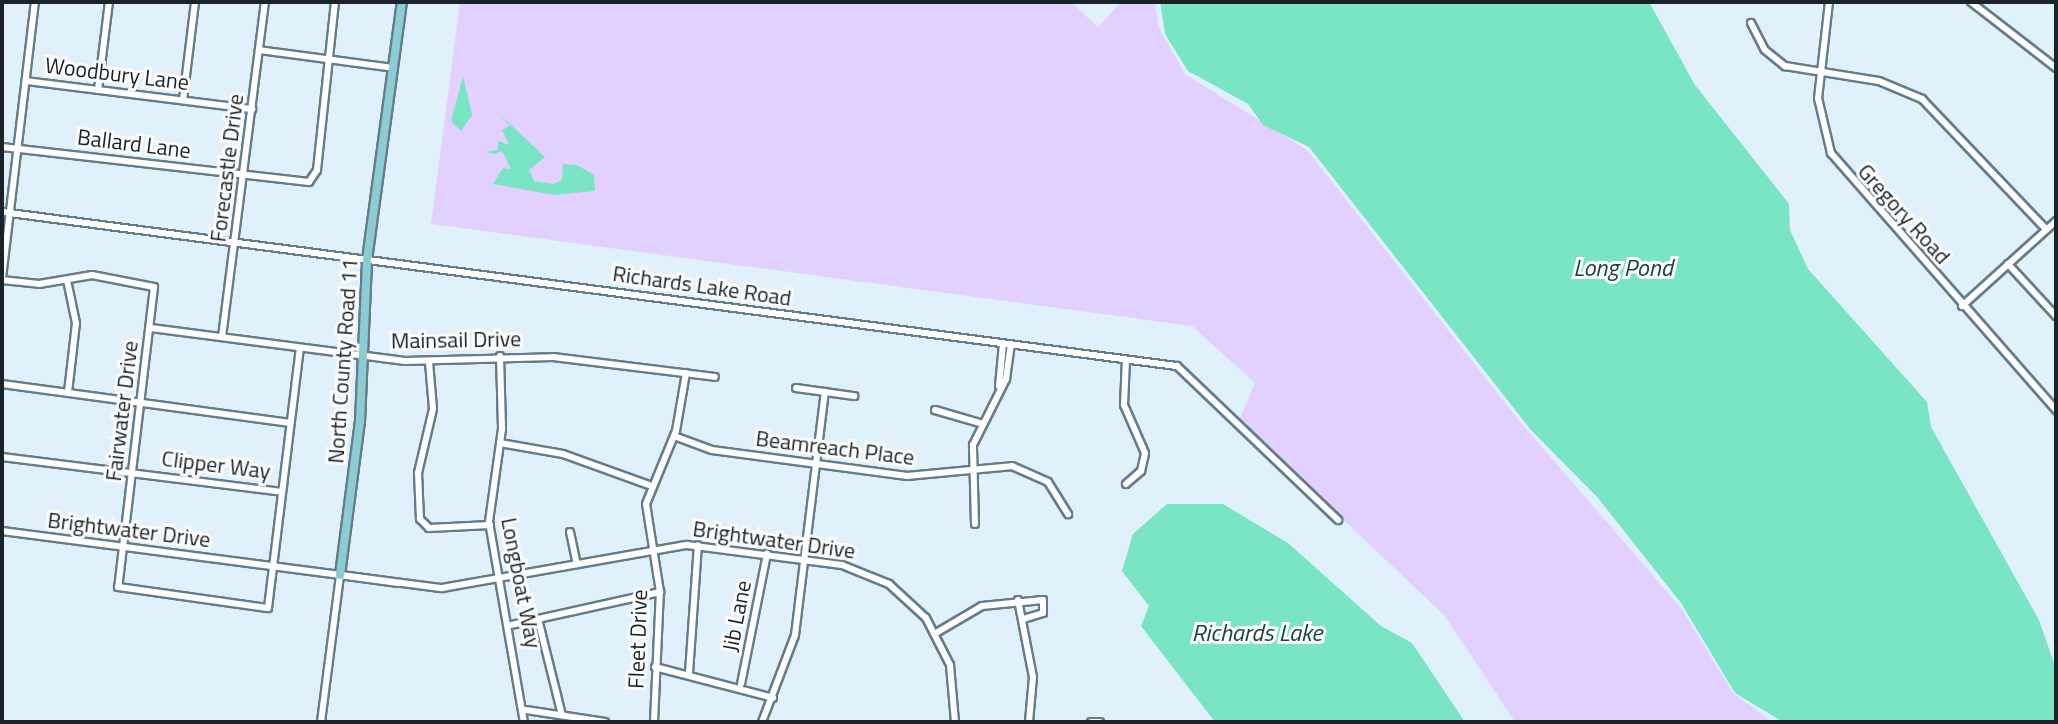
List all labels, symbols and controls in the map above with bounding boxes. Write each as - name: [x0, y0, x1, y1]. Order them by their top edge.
- street label: Woodbury Lane: [44, 52, 190, 96]
- street label: Forecastle Drive: [205, 92, 249, 244]
- street label: Ballard Lane: [76, 124, 192, 164]
- street label: Gregory Road: [1852, 158, 1956, 270]
- water label: Long Pond: [1573, 254, 1673, 282]
- street label: North County Road 11: [323, 258, 363, 464]
- street label: Richards Lake Road: [611, 260, 793, 312]
- street label: Mainsail Drive: [391, 326, 521, 354]
- street label: Fairwater Drive: [100, 339, 144, 483]
- street label: Beamreach Place: [754, 425, 916, 471]
- street label: Clipper Way: [160, 445, 272, 485]
- street label: Brightwater Drive: [46, 507, 212, 553]
- street label: Longboat Way: [495, 515, 547, 651]
- street label: Brightwater Drive: [691, 516, 857, 564]
- street label: Jib Lane: [717, 578, 757, 654]
- street label: Fleet Drive: [623, 589, 653, 689]
- water label: Richards Lake: [1192, 619, 1322, 647]

